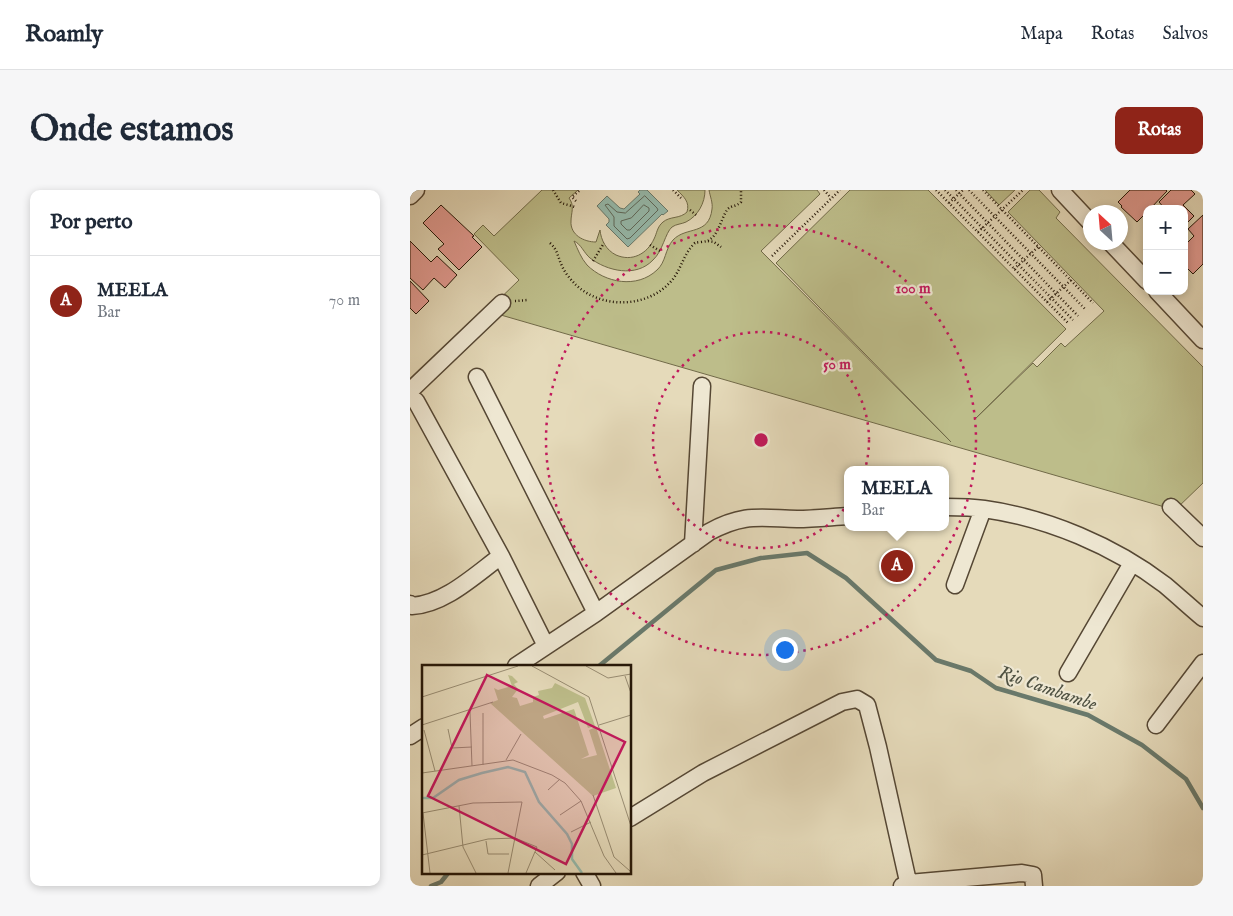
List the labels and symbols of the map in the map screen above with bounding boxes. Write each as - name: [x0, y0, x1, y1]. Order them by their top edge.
- north arrow: [1083, 205, 1128, 250]
- text: 100 m: [895, 279, 931, 298]
- text: 50 m: [823, 355, 851, 374]
- centre of rings: [752, 431, 770, 449]
- pin: A: [881, 547, 913, 585]
- your location: [772, 637, 798, 663]
- water label: Rio Cambambe: [995, 661, 1100, 717]
- inset map: [422, 665, 631, 874]

